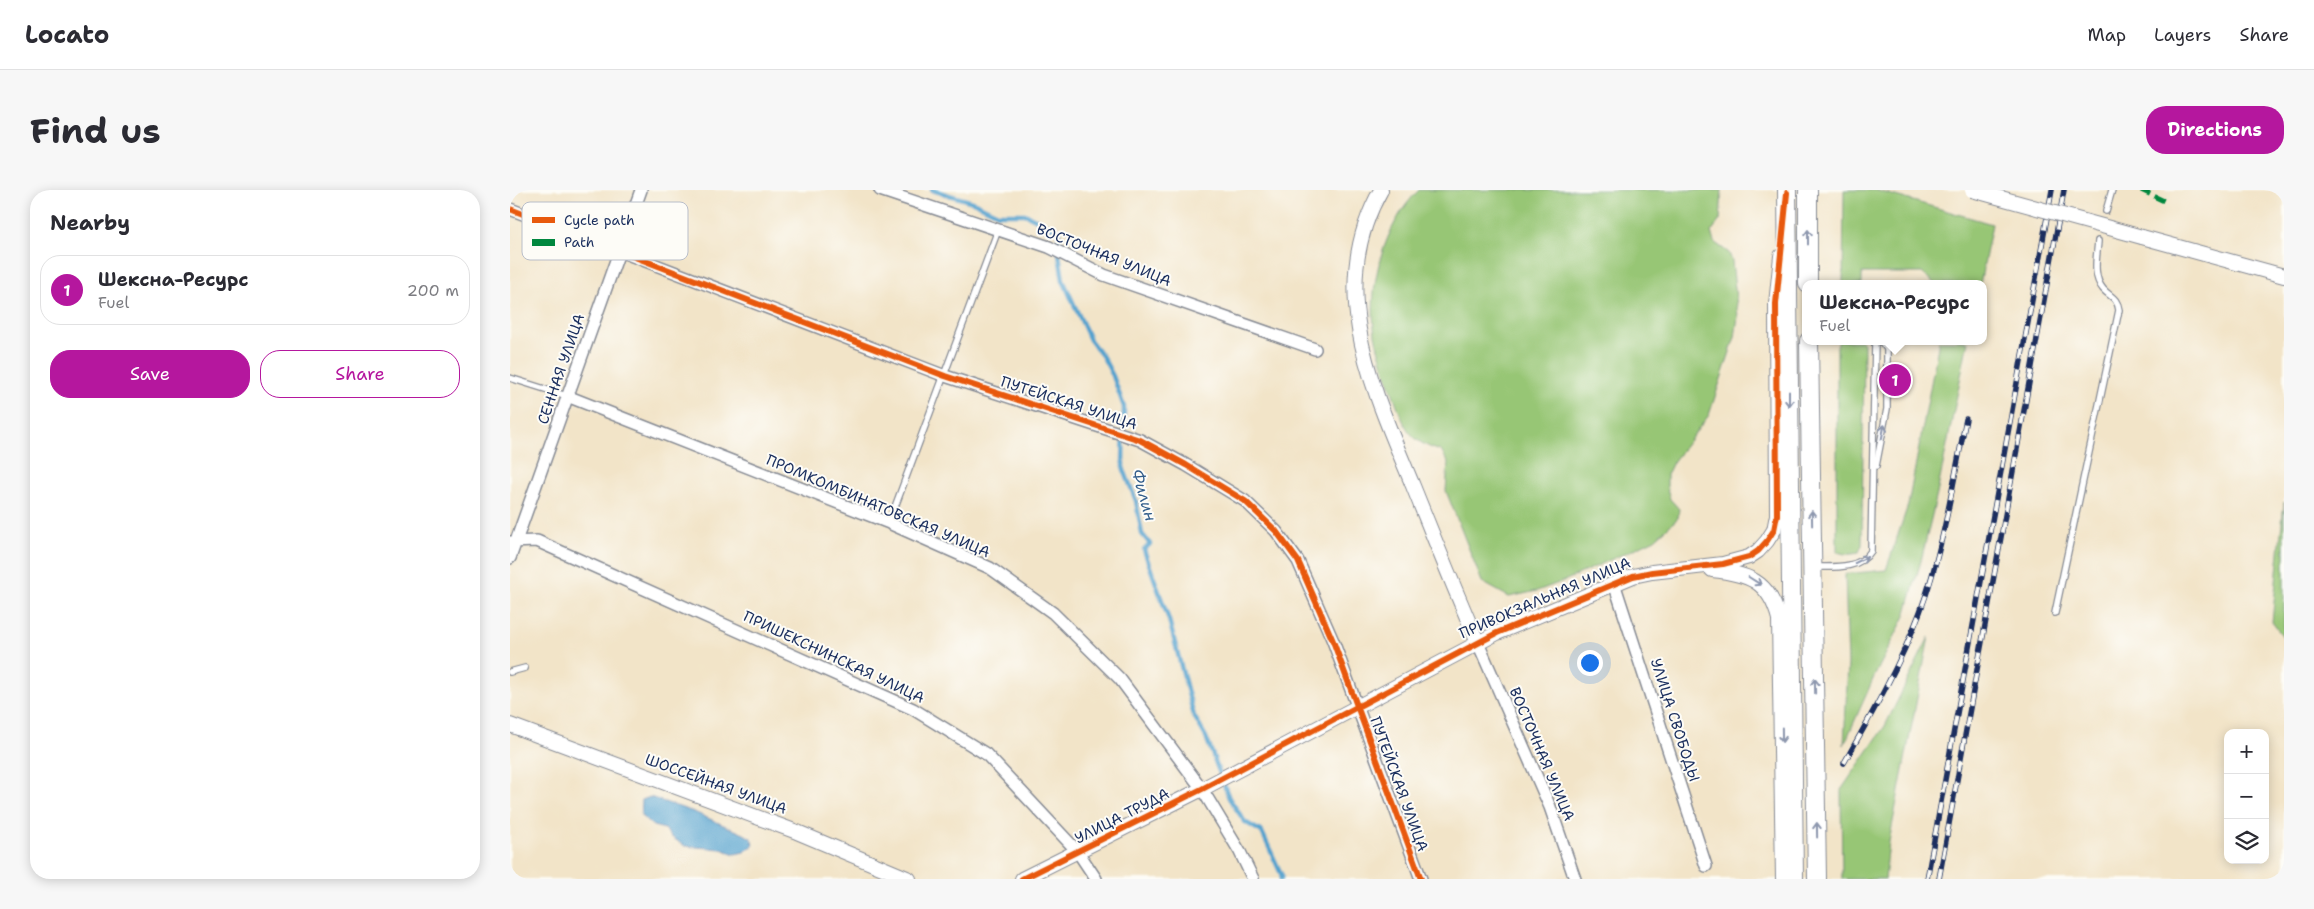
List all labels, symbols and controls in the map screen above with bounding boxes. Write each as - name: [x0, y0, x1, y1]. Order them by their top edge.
- text: Locato: [25, 19, 109, 51]
- text: Map: [2088, 23, 2126, 47]
- text: Layers: [2154, 23, 2211, 47]
- text: Share: [2239, 23, 2289, 47]
- button: Directions: [2146, 106, 2284, 154]
- text: Find us: [30, 107, 161, 154]
- legend: [522, 202, 688, 260]
- text: Nearby: [50, 209, 130, 237]
- text: Cycle path: [564, 211, 635, 229]
- street label: ВОСТОЧНАЯ УЛИЦА: [1034, 219, 1174, 291]
- one-way arrow: [1803, 229, 1813, 246]
- text: Path: [564, 233, 595, 251]
- text: Шексна-Ресурс: [98, 267, 249, 292]
- text: 1: [63, 280, 71, 301]
- text: 200 m: [407, 280, 459, 301]
- popup: [1802, 280, 1987, 345]
- text: Шексна-Ресурс: [1819, 290, 1970, 315]
- text: Fuel: [98, 292, 129, 313]
- street label: СЕННАЯ УЛИЦА: [533, 311, 589, 427]
- text: Fuel: [1819, 315, 1850, 336]
- button: Save: [50, 350, 250, 398]
- button: Share: [260, 350, 460, 398]
- pin: 1: [1879, 361, 1911, 399]
- street label: ПУТЕЙСКАЯ УЛИЦА: [998, 371, 1140, 435]
- one-way arrow: [1784, 390, 1794, 407]
- one-way arrow: [1879, 424, 1888, 440]
- street label: ПРОМКОМБИНАТОВСКАЯ УЛИЦА: [763, 450, 993, 562]
- water label: Филин: [1127, 467, 1161, 523]
- one-way arrow: [1808, 511, 1817, 527]
- street label: ПРИВОКЗАЛЬНАЯ УЛИЦА: [1456, 553, 1634, 643]
- one-way arrow: [1853, 555, 1868, 565]
- one-way arrow: [1748, 576, 1762, 587]
- street label: ПРИШЕКСНИНСКАЯ УЛИЦА: [740, 606, 928, 708]
- your location: [1577, 650, 1603, 676]
- street label: УЛИЦА СВОБОДЫ: [1646, 656, 1704, 784]
- one-way arrow: [1810, 678, 1820, 694]
- street label: ВОСТОЧНАЯ УЛИЦА: [1505, 684, 1579, 824]
- street label: ПУТЕЙСКАЯ УЛИЦА: [1365, 713, 1434, 854]
- one-way arrow: [1777, 726, 1787, 743]
- map controls: [2224, 729, 2269, 864]
- button: +: [2224, 729, 2269, 774]
- street label: ШОССЕЙНАЯ УЛИЦА: [642, 748, 790, 819]
- button: −: [2224, 774, 2269, 819]
- street label: УЛИЦА ТРУДА: [1071, 783, 1173, 848]
- button: layers: [2224, 819, 2269, 864]
- one-way arrow: [1812, 823, 1821, 839]

